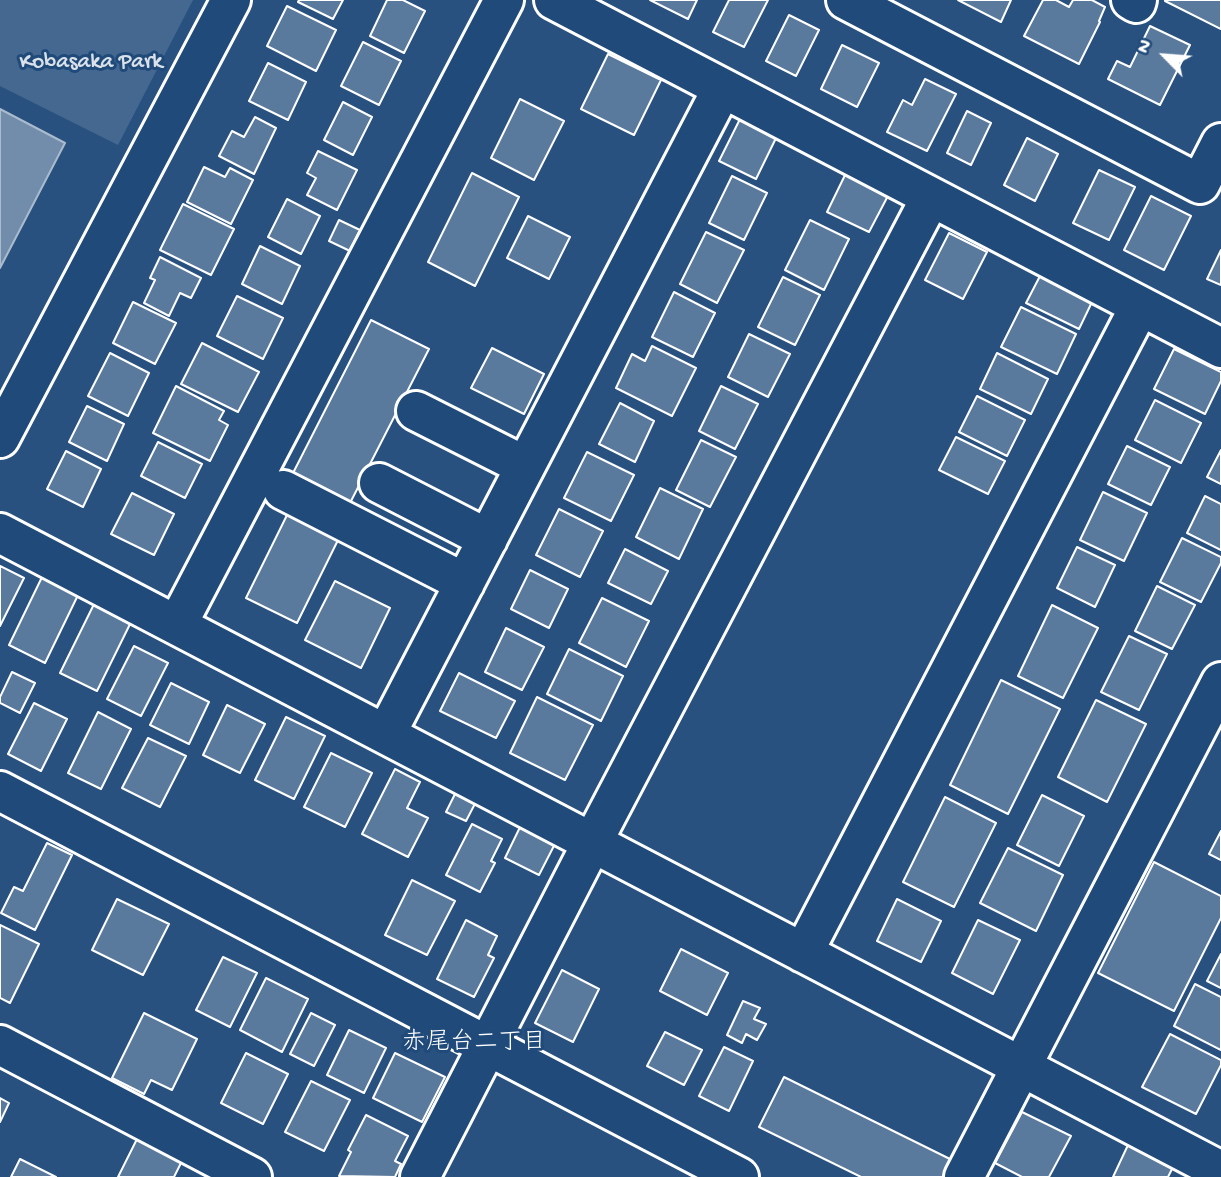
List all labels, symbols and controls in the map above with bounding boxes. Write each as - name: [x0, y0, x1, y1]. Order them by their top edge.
- north arrow: [1130, 21, 1200, 91]
- text: N: [1132, 36, 1159, 57]
- park label: Kobasaka Park: [19, 49, 163, 77]
- district label: 赤尾台二丁目: [402, 1030, 546, 1058]

